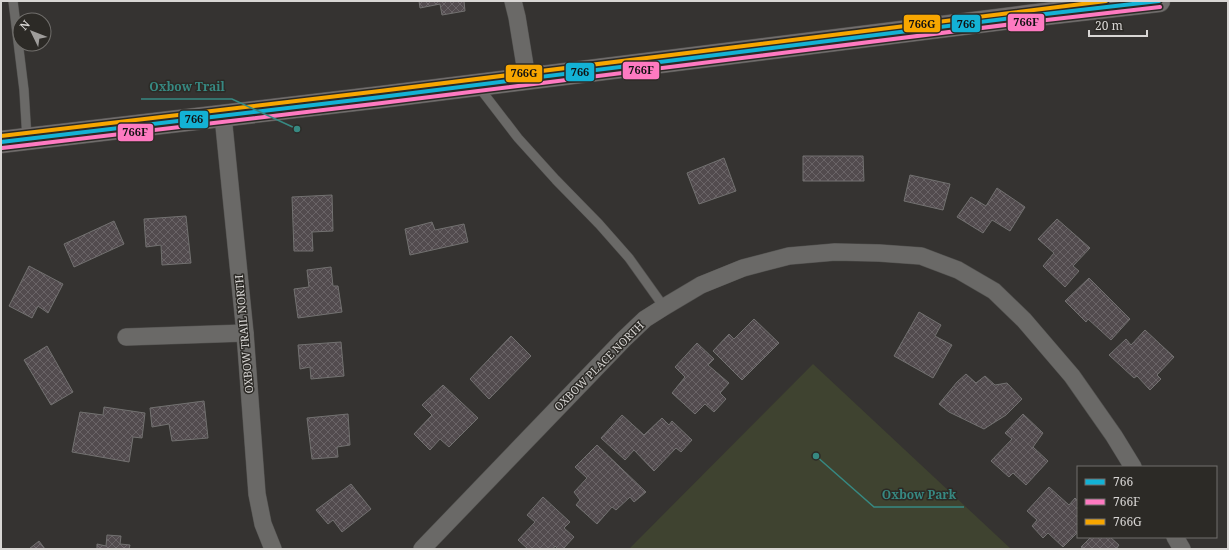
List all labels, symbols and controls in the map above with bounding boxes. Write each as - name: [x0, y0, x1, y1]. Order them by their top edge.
- north arrow: [12, 12, 52, 52]
- scale bar: [1089, 12, 1147, 38]
- line badge: 766F: [1007, 13, 1045, 32]
- line badge: 766G: [903, 14, 941, 33]
- line badge: 766: [951, 14, 981, 33]
- text: 766F: [1013, 14, 1039, 29]
- text: N: [16, 16, 33, 33]
- text: 766G: [908, 16, 936, 31]
- text: 766: [957, 16, 975, 31]
- text: 20 m: [1095, 17, 1123, 34]
- line badge: 766F: [622, 61, 660, 80]
- line badge: 766: [565, 62, 595, 82]
- text: 766F: [628, 62, 654, 77]
- line badge: 766G: [505, 64, 543, 83]
- text: 766: [571, 64, 589, 79]
- text: 766G: [510, 65, 538, 80]
- callout: Oxbow Trail: [141, 75, 232, 99]
- text: Oxbow Trail: [149, 78, 225, 95]
- line badge: 766: [179, 110, 209, 129]
- text: 766: [185, 111, 203, 126]
- line badge: 766F: [117, 123, 154, 142]
- text: 766F: [122, 124, 148, 139]
- street label: OXBOW TRAIL NORTH: [231, 274, 256, 394]
- street label: OXBOW PLACE NORTH: [550, 317, 647, 414]
- legend: [1077, 466, 1217, 538]
- text: 766: [1113, 473, 1133, 490]
- callout: Oxbow Park: [874, 483, 964, 507]
- text: Oxbow Park: [882, 486, 957, 503]
- text: 766F: [1113, 493, 1140, 510]
- text: 766G: [1113, 513, 1142, 530]

